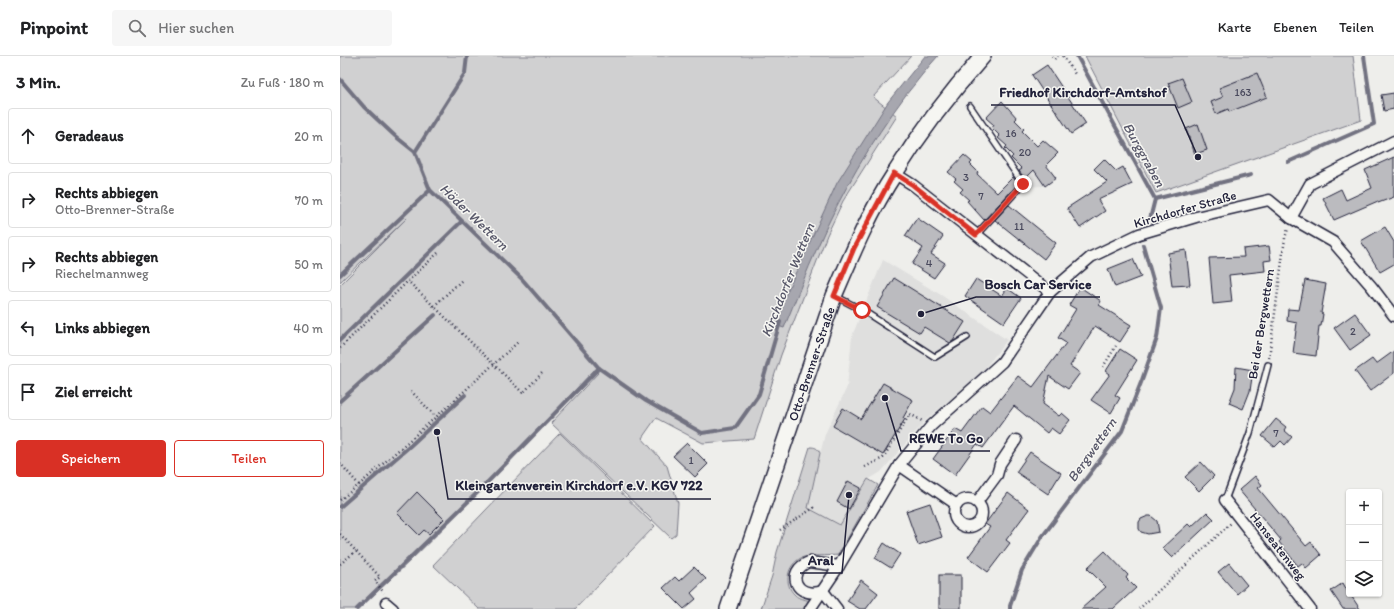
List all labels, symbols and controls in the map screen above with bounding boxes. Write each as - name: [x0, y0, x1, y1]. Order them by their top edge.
- search box: [112, 10, 392, 46]
- text: Pinpoint: [20, 16, 88, 39]
- icon: search: [126, 17, 148, 39]
- text: Hier suchen: [158, 19, 234, 37]
- text: Karte: [1218, 19, 1251, 36]
- text: Ebenen: [1273, 19, 1317, 36]
- text: Teilen: [1339, 19, 1374, 36]
- text: 3 Min.: [16, 72, 61, 92]
- text: Zu Fuß · 180 m: [241, 75, 324, 90]
- callout: Friedhof Kirchdorf-Amtshof: [991, 79, 1175, 105]
- text: Friedhof Kirchdorf-Amtshof: [999, 84, 1168, 101]
- house number: 163: [1235, 86, 1251, 99]
- water label: Burggraben: [1119, 120, 1169, 191]
- icon: ahead: [17, 125, 39, 147]
- text: Geradeaus: [55, 127, 124, 145]
- house number: 16: [1006, 127, 1017, 140]
- text: 20 m: [294, 129, 323, 144]
- house number: 20: [1019, 146, 1032, 159]
- house number: 3: [963, 171, 969, 184]
- route end: [1014, 175, 1032, 193]
- water label: Höder Wettern: [436, 180, 512, 254]
- text: Rechts abbiegen: [55, 184, 158, 202]
- street label: Kirchdorfer Straße: [1132, 187, 1238, 231]
- icon: right: [17, 189, 39, 211]
- house number: 7: [978, 190, 984, 203]
- text: 70 m: [295, 193, 323, 208]
- text: Otto-Brenner-Straße: [55, 202, 174, 217]
- water label: Kirchdorfer Wettern: [757, 220, 819, 339]
- house number: 11: [1014, 220, 1024, 233]
- text: Rechts abbiegen: [55, 248, 158, 266]
- icon: right: [17, 253, 39, 275]
- text: 50 m: [294, 257, 323, 272]
- house number: 4: [926, 257, 933, 270]
- text: Riechelmannweg: [55, 266, 149, 281]
- street label: Bei der Bergwettern: [1245, 267, 1277, 380]
- callout: Bosch Car Service: [976, 271, 1100, 297]
- text: Bosch Car Service: [984, 276, 1092, 293]
- route start: [853, 301, 871, 319]
- street label: Otto-Brenner-Straße: [785, 305, 837, 423]
- icon: left: [17, 317, 39, 339]
- text: Links abbiegen: [55, 319, 150, 337]
- text: 40 m: [293, 321, 323, 336]
- house number: 2: [1350, 325, 1356, 338]
- icon: arrive: [17, 381, 39, 403]
- text: Ziel erreicht: [55, 383, 132, 401]
- water label: Bergwettern: [1064, 414, 1121, 485]
- callout: REWE To Go: [901, 425, 990, 451]
- house number: 7: [1273, 427, 1279, 440]
- text: REWE To Go: [909, 430, 983, 447]
- button: Speichern: [16, 440, 166, 477]
- button: Teilen: [174, 440, 324, 477]
- house number: 1: [688, 454, 694, 467]
- callout: Kleingartenverein Kirchdorf e.V. KGV 722: [448, 473, 711, 499]
- text: Kleingartenverein Kirchdorf e.V. KGV 722: [455, 477, 703, 494]
- map controls: [1346, 489, 1382, 597]
- button: +: [1346, 489, 1382, 525]
- street label: Hanseatenweg: [1247, 509, 1309, 583]
- button: −: [1346, 525, 1382, 561]
- callout: Aral: [800, 547, 842, 573]
- text: Aral: [807, 552, 835, 569]
- button: layers: [1346, 561, 1382, 597]

